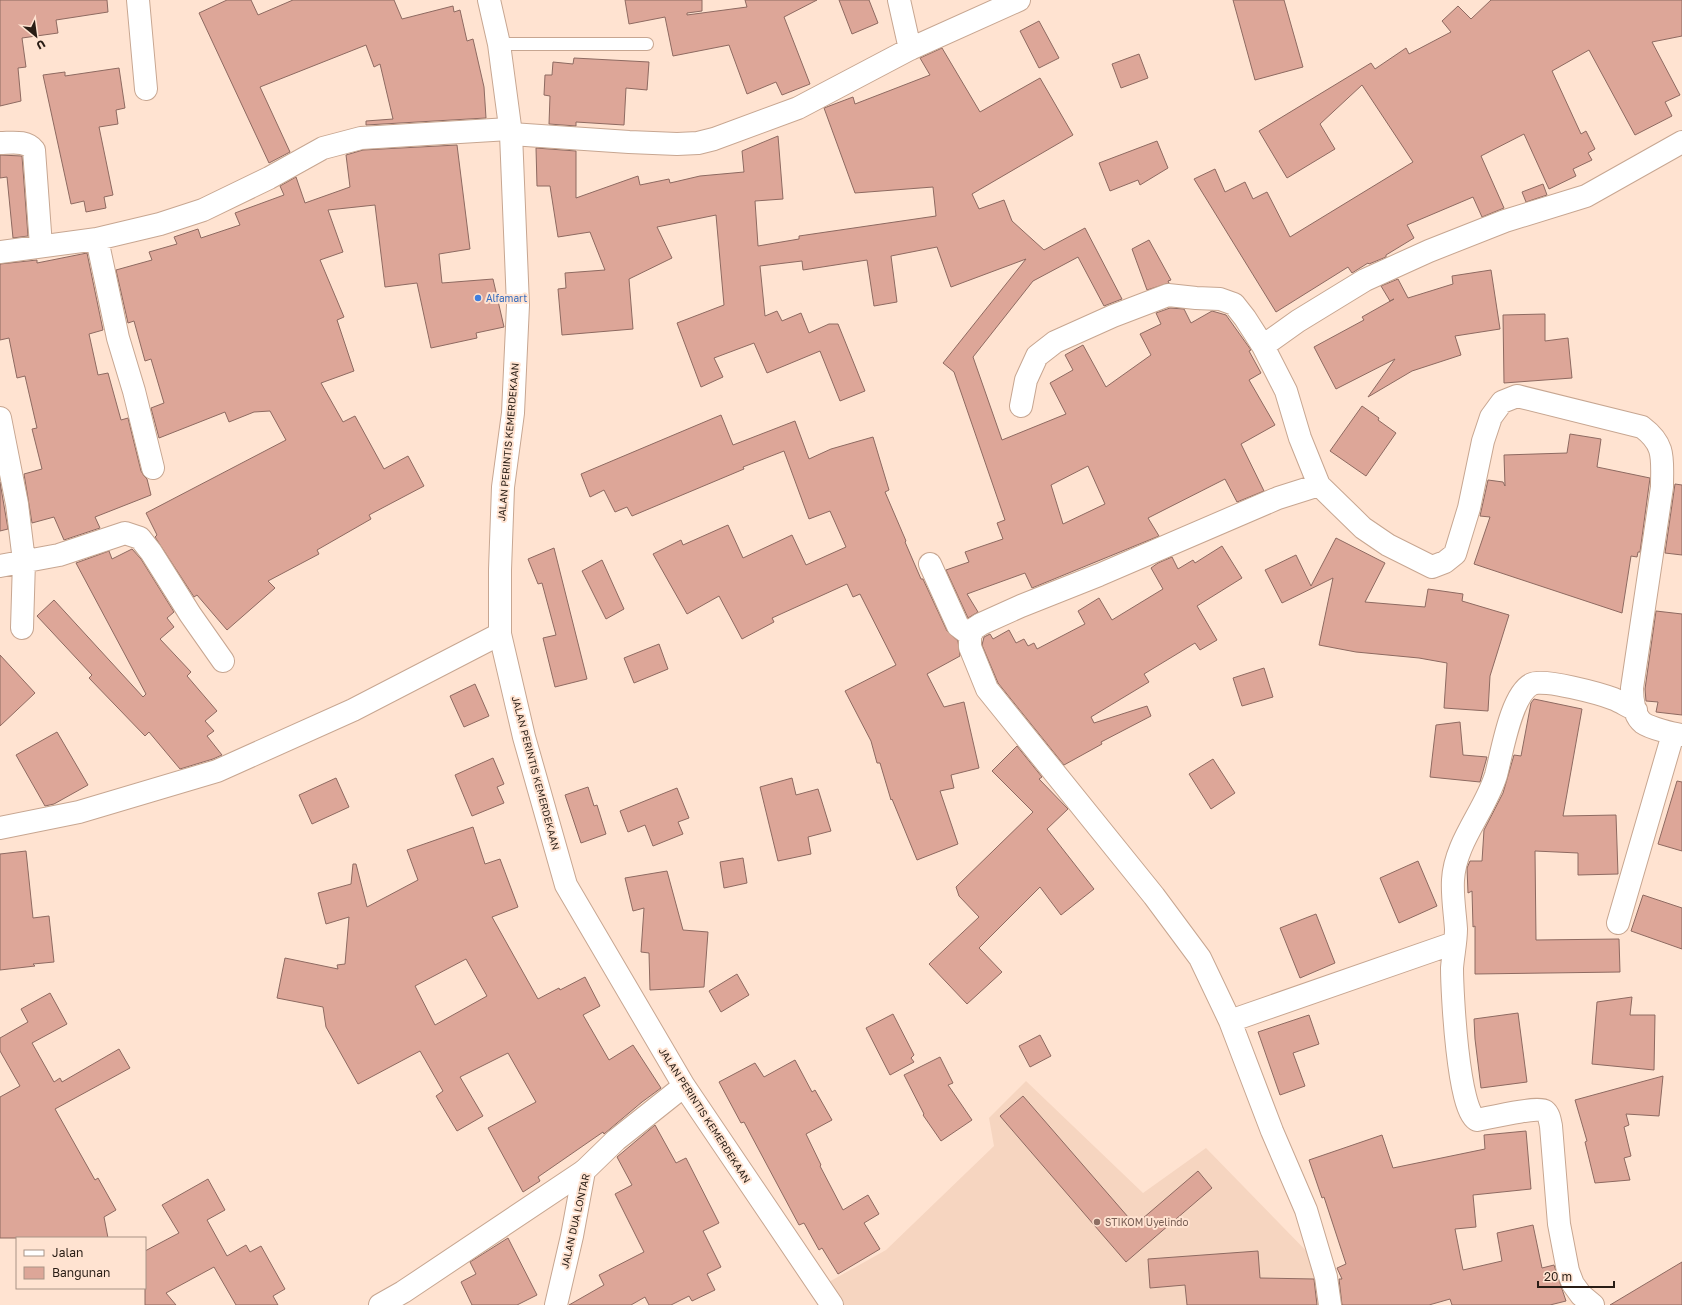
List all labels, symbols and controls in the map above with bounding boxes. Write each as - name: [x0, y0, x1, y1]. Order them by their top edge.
- north arrow: [16, 16, 56, 56]
- text: U: [34, 38, 48, 53]
- place label: Alfamart: [486, 292, 527, 304]
- marker: Alfamart: [473, 293, 483, 303]
- street label: JALAN PERINTIS KEMERDEKAAN: [495, 362, 521, 522]
- street label: JALAN PERINTIS KEMERDEKAAN: [510, 695, 562, 851]
- street label: JALAN PERINTIS KEMERDEKAAN: [657, 1045, 753, 1185]
- street label: JALAN DUA LONTAR: [558, 1172, 592, 1270]
- place label: STIKOM Uyelindo: [1105, 1216, 1189, 1228]
- marker: STIKOM Uyelindo: [1092, 1217, 1102, 1227]
- legend: [16, 1237, 146, 1289]
- text: Jalan: [52, 1245, 83, 1260]
- scale bar: [1538, 1263, 1614, 1289]
- text: Bangunan: [52, 1265, 110, 1280]
- text: 20 m: [1544, 1269, 1572, 1284]

